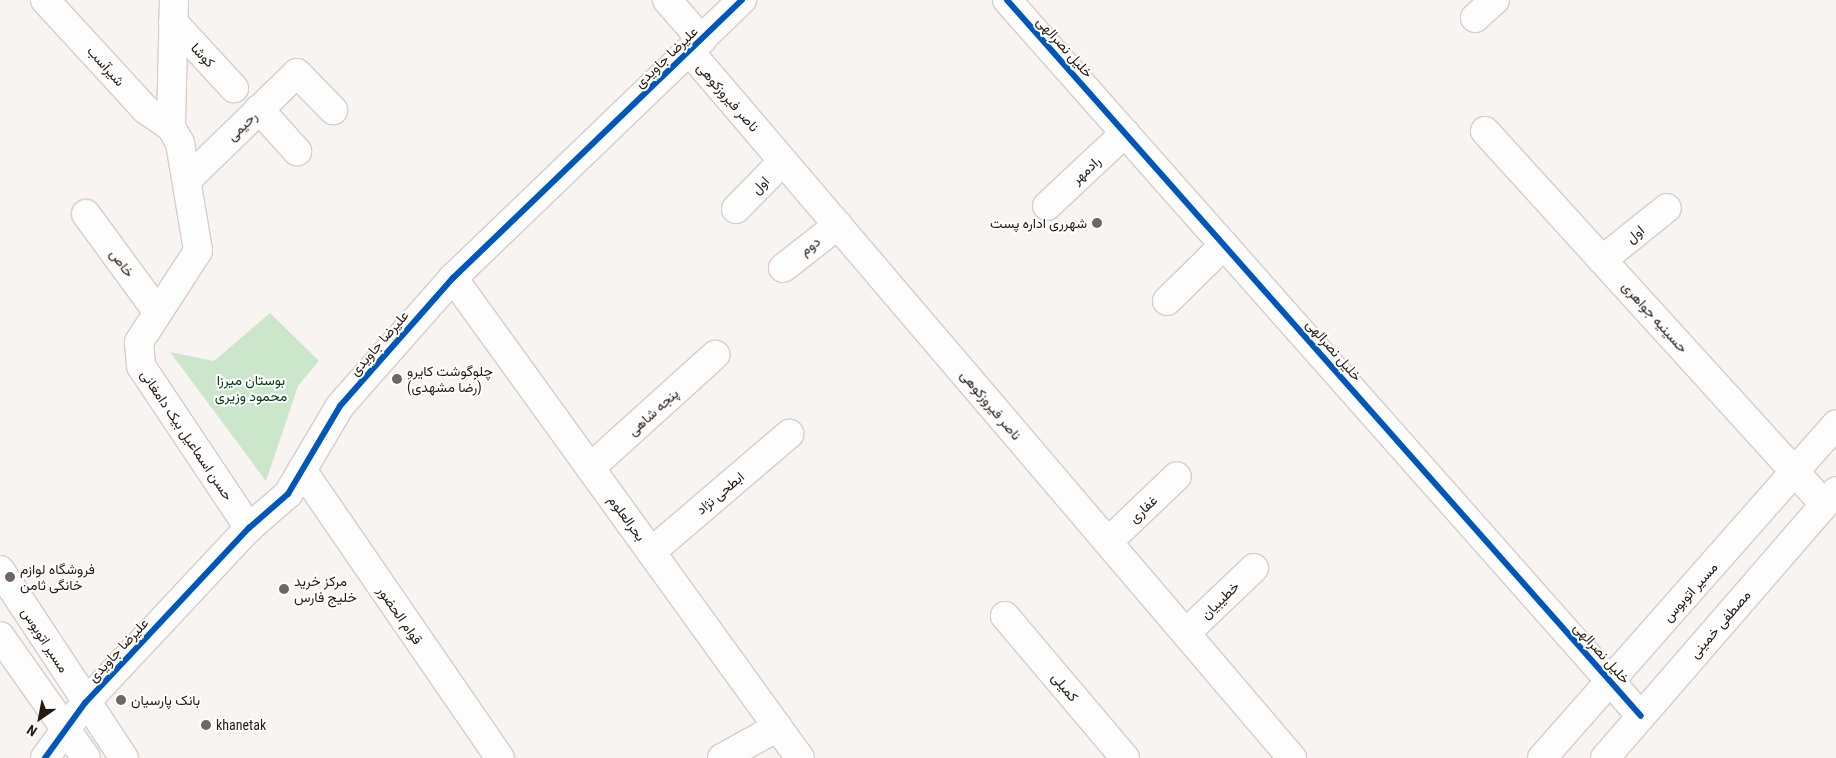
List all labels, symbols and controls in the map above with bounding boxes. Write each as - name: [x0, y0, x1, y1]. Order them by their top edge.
- street label: خلیل نصرالهی: [1033, 13, 1097, 81]
- street label: علیرضا جاویدی: [631, 23, 701, 91]
- street label: کوشا: [188, 39, 218, 71]
- street label: شیرآسب: [84, 42, 128, 90]
- street label: ناصر فیروزکوهی: [693, 59, 763, 135]
- street label: رحیمی: [223, 108, 261, 144]
- street label: رادمهر: [1068, 152, 1104, 188]
- street label: اول: [748, 173, 772, 197]
- place label: شهرری اداره پست: [990, 215, 1087, 231]
- marker: شهرری اداره پست: [1091, 217, 1103, 229]
- street label: اول: [1623, 222, 1647, 246]
- street label: دوم: [796, 233, 824, 259]
- street label: خاص: [106, 246, 138, 280]
- street label: حسینیه جواهری: [1619, 278, 1691, 356]
- street label: علیرضا جاویدی: [346, 307, 412, 379]
- street label: خلیل نصرالهی: [1303, 316, 1365, 384]
- place label: چلوگوشت کایرو (رضا مشهدی): [407, 363, 493, 396]
- street label: حسن اسماعیل بیک دامغانی: [137, 367, 237, 503]
- street label: ناصر فیروزکوهی: [957, 367, 1025, 443]
- park label: بوستان میرزا محمود وزیری: [215, 372, 287, 404]
- marker: چلوگوشت کایرو (رضا مشهدی): [391, 373, 403, 385]
- street label: پنجه شاهی: [624, 385, 682, 439]
- street label: ابطحی نژاد: [693, 468, 747, 518]
- street label: بحرالعلوم: [605, 492, 649, 544]
- street label: غفاری: [1125, 492, 1161, 526]
- street label: مسیر اتوبوس: [1659, 559, 1721, 625]
- place label: فروشگاه لوازم خانگی ثامن: [20, 561, 95, 594]
- marker: فروشگاه لوازم خانگی ثامن: [4, 571, 16, 583]
- place label: مرکز خرید خلیج فارس: [294, 573, 357, 606]
- street label: خطیبیان: [1197, 578, 1243, 622]
- marker: مرکز خرید خلیج فارس: [278, 583, 290, 595]
- street label: قوام الحضور: [374, 583, 426, 647]
- street label: مصطفی خمینی: [1686, 587, 1754, 661]
- street label: مسیر اتوبوس: [18, 604, 72, 676]
- street label: علیرضا جاویدی: [84, 615, 152, 685]
- street label: خلیل نصرالهی: [1570, 619, 1634, 687]
- street label: کمیلی: [1048, 669, 1082, 705]
- place label: بانک پارسیان: [131, 692, 200, 708]
- north arrow: [15, 693, 65, 743]
- marker: بانک پارسیان: [115, 694, 127, 706]
- place label: khanetak: [216, 717, 266, 733]
- marker: khanetak: [200, 719, 212, 731]
- text: N: [24, 722, 40, 740]

